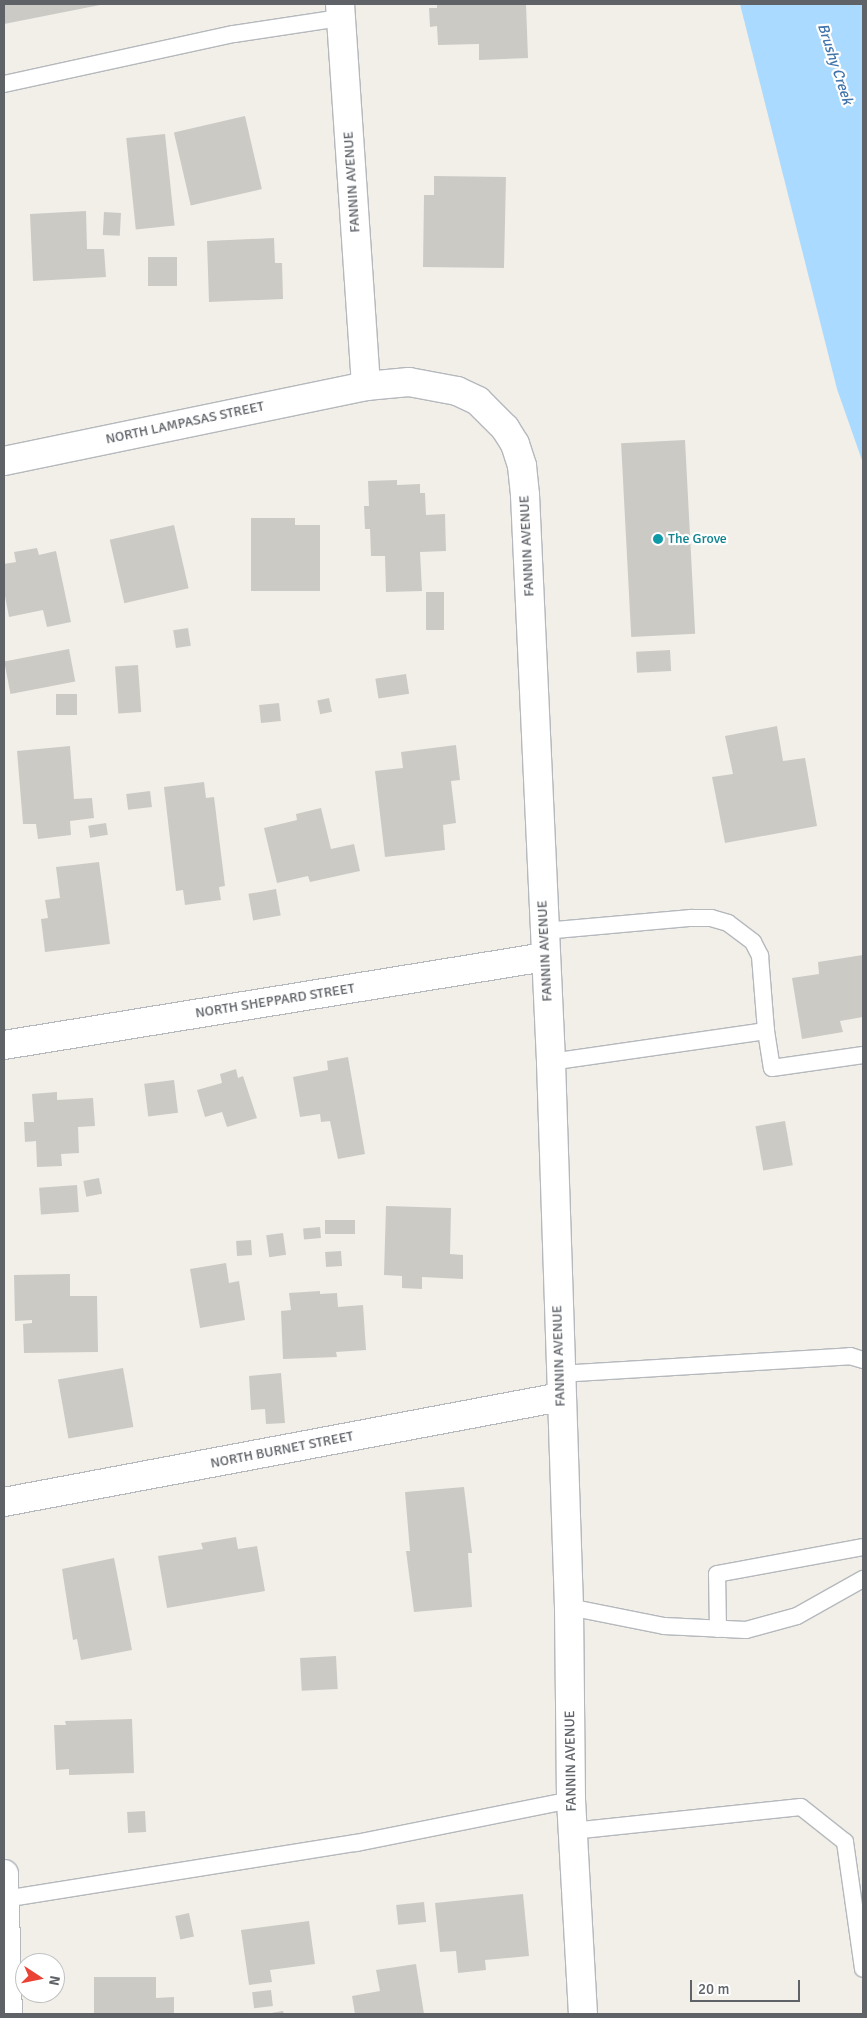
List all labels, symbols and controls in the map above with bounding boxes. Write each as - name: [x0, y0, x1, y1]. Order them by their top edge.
- water label: Brushy Creek: [813, 21, 857, 107]
- street label: FANNIN AVENUE: [340, 131, 364, 233]
- street label: NORTH LAMPASAS STREET: [104, 398, 266, 448]
- street label: FANNIN AVENUE: [516, 495, 538, 597]
- place label: The Grove: [668, 531, 727, 547]
- marker: The Grove: [652, 533, 664, 545]
- street label: FANNIN AVENUE: [534, 900, 556, 1002]
- street label: NORTH SHEPPARD STREET: [194, 980, 356, 1022]
- street label: FANNIN AVENUE: [549, 1305, 569, 1407]
- street label: NORTH BURNET STREET: [209, 1428, 355, 1472]
- street label: FANNIN AVENUE: [562, 1710, 580, 1812]
- north arrow: [15, 1953, 65, 2003]
- scale bar: [692, 1970, 802, 2002]
- text: N: [45, 1974, 64, 1987]
- text: 20 m: [698, 1980, 729, 1998]

